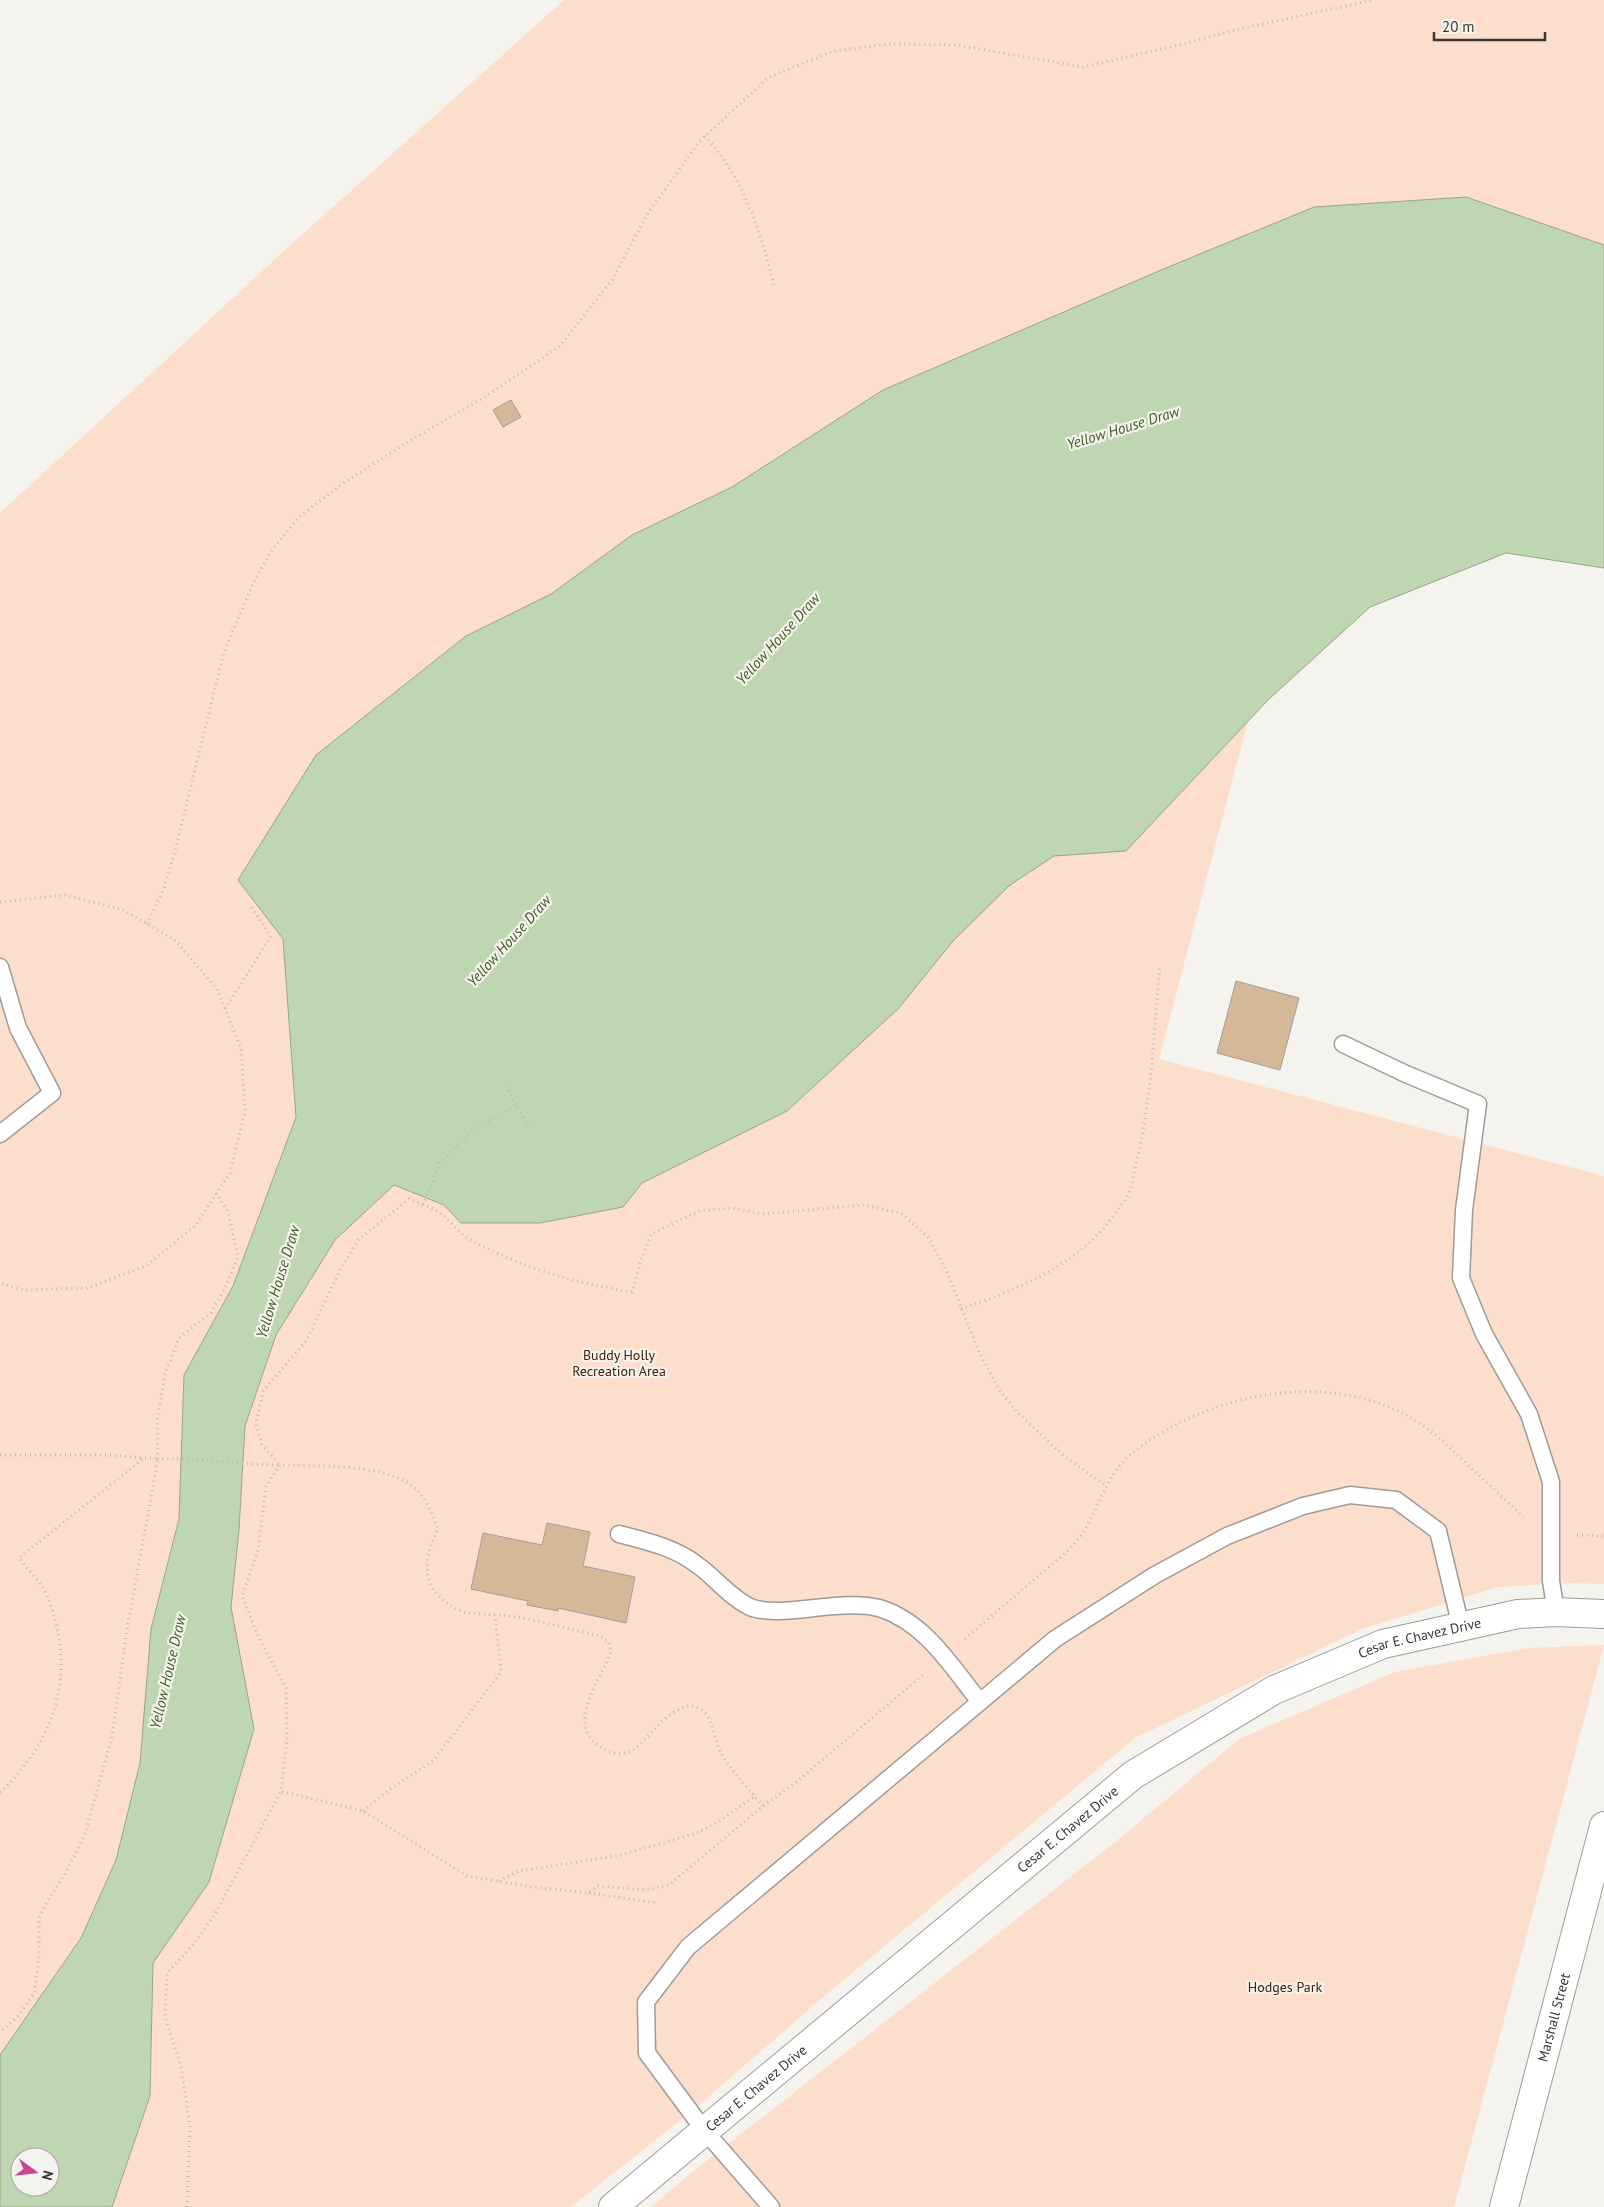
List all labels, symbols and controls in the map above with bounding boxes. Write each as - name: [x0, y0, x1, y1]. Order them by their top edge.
- scale bar: [1434, 10, 1545, 42]
- text: 20 m: [1442, 17, 1475, 36]
- water label: Yellow House Draw: [1064, 401, 1183, 454]
- water label: Yellow House Draw: [732, 588, 825, 688]
- water label: Yellow House Draw: [463, 890, 556, 990]
- water label: Yellow House Draw: [251, 1222, 304, 1340]
- park label: Buddy Holly Recreation Area: [572, 1346, 666, 1380]
- water label: Yellow House Draw: [145, 1611, 190, 1731]
- street label: Cesar E. Chavez Drive: [1355, 1613, 1483, 1662]
- street label: Cesar E. Chavez Drive: [1013, 1782, 1122, 1877]
- street label: Marshall Street: [1533, 1971, 1574, 2064]
- park label: Hodges Park: [1248, 1978, 1323, 1996]
- street label: Cesar E. Chavez Drive: [702, 2041, 810, 2135]
- north arrow: [10, 2147, 60, 2197]
- text: N: [38, 2169, 57, 2182]

